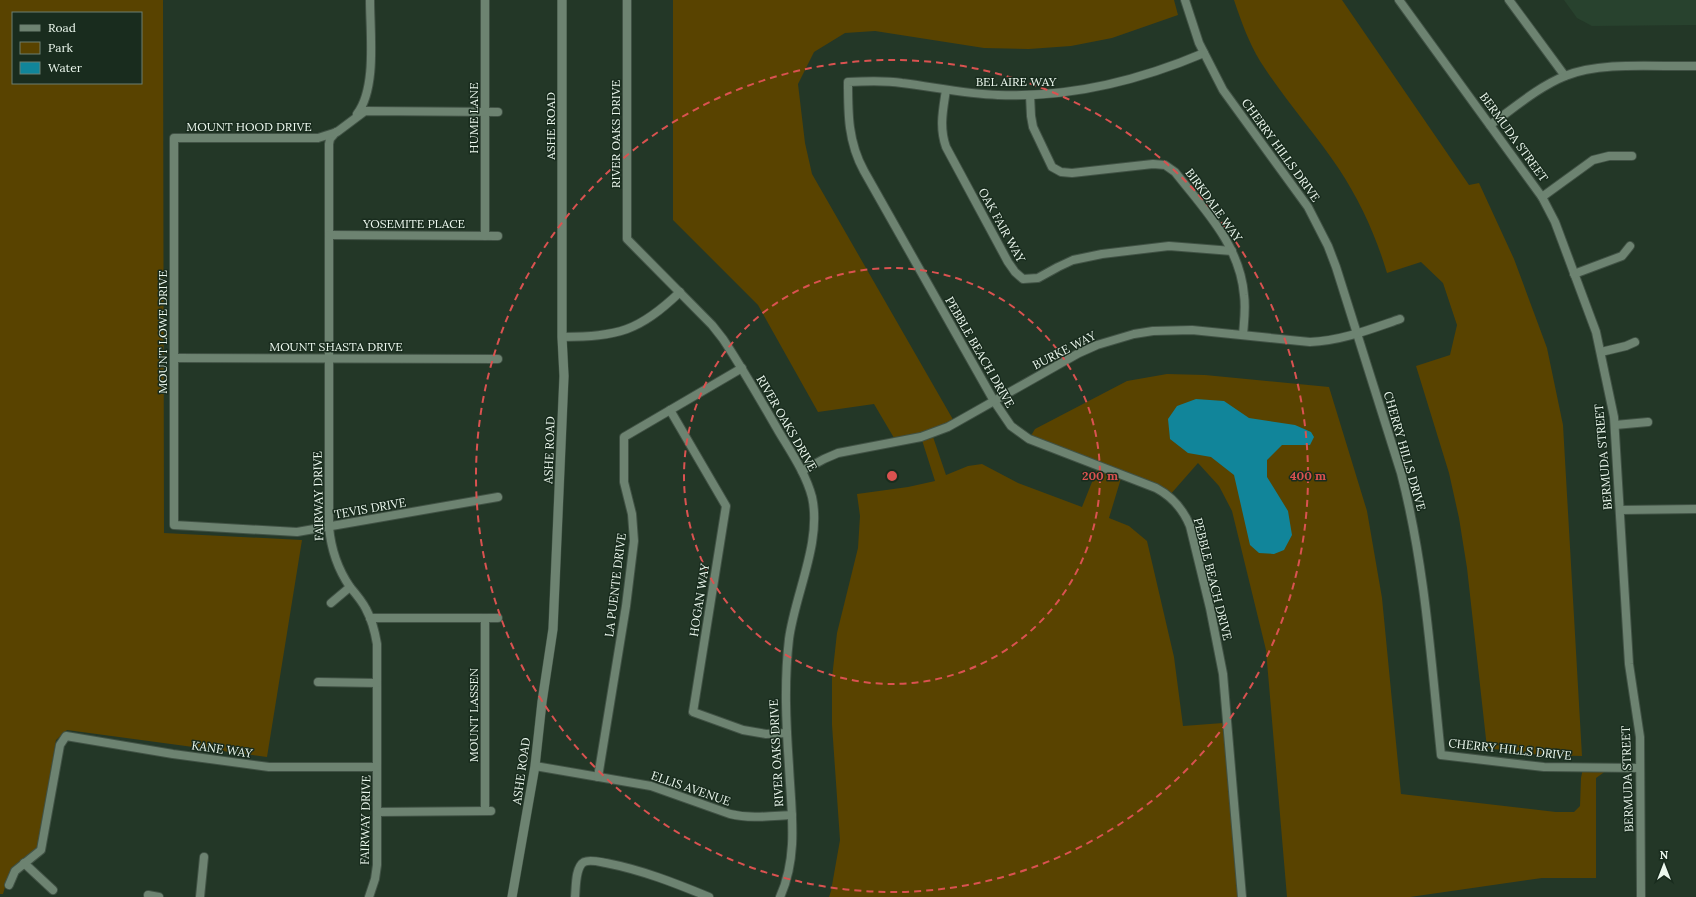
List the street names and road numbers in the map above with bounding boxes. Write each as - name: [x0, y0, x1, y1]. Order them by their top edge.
- street label: BEL AIRE WAY: [976, 74, 1057, 89]
- street label: RIVER OAKS DRIVE: [608, 80, 623, 188]
- street label: HUME LANE: [466, 82, 481, 154]
- street label: BERMUDA STREET: [1477, 90, 1552, 185]
- street label: ASHE ROAD: [543, 92, 558, 161]
- street label: CHERRY HILLS DRIVE: [1239, 96, 1323, 204]
- street label: MOUNT HOOD DRIVE: [186, 119, 312, 134]
- street label: BIRKDALE WAY: [1182, 165, 1246, 245]
- street label: OAK FAIR WAY: [975, 185, 1029, 265]
- street label: YOSEMITE PLACE: [362, 216, 465, 231]
- street label: MOUNT LOWE DRIVE: [155, 270, 170, 394]
- street label: PEBBLE BEACH DRIVE: [942, 294, 1018, 410]
- street label: BURKE WAY: [1030, 328, 1098, 372]
- street label: MOUNT SHASTA DRIVE: [269, 339, 403, 354]
- street label: RIVER OAKS DRIVE: [753, 372, 821, 474]
- street label: CHERRY HILLS DRIVE: [1381, 389, 1429, 513]
- street label: BERMUDA STREET: [1591, 403, 1615, 511]
- street label: ASHE ROAD: [540, 416, 558, 485]
- street label: FAIRWAY DRIVE: [310, 451, 326, 541]
- street label: TEVIS DRIVE: [333, 494, 407, 522]
- street label: PEBBLE BEACH DRIVE: [1191, 516, 1235, 642]
- street label: LA PUENTE DRIVE: [601, 532, 629, 638]
- street label: HOGAN WAY: [686, 562, 712, 638]
- street label: MOUNT LASSEN: [466, 668, 481, 762]
- street label: RIVER OAKS DRIVE: [766, 699, 786, 807]
- street label: BERMUDA STREET: [1618, 725, 1636, 832]
- street label: CHERRY HILLS DRIVE: [1448, 735, 1572, 763]
- street label: ASHE ROAD: [509, 736, 533, 807]
- street label: KANE WAY: [190, 737, 254, 761]
- street label: ELLIS AVENUE: [649, 767, 733, 809]
- street label: FAIRWAY DRIVE: [357, 775, 373, 865]

